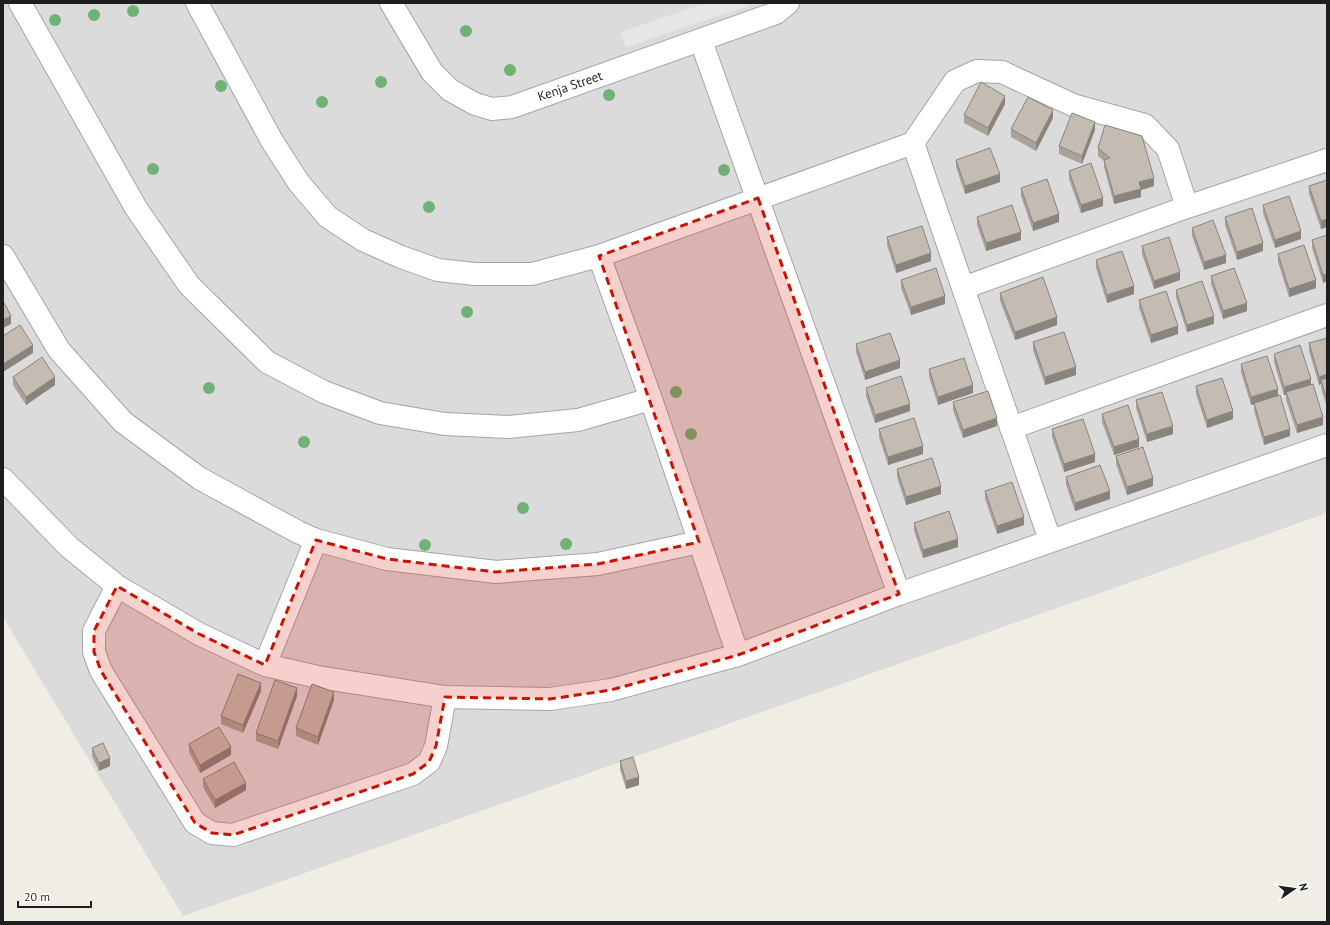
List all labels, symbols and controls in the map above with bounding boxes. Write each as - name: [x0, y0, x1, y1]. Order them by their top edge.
- street label: Kenja Street: [535, 67, 605, 105]
- north arrow: [1274, 869, 1314, 909]
- text: N: [1296, 882, 1311, 892]
- scale bar: [18, 883, 91, 909]
- text: 20 m: [24, 889, 50, 904]

